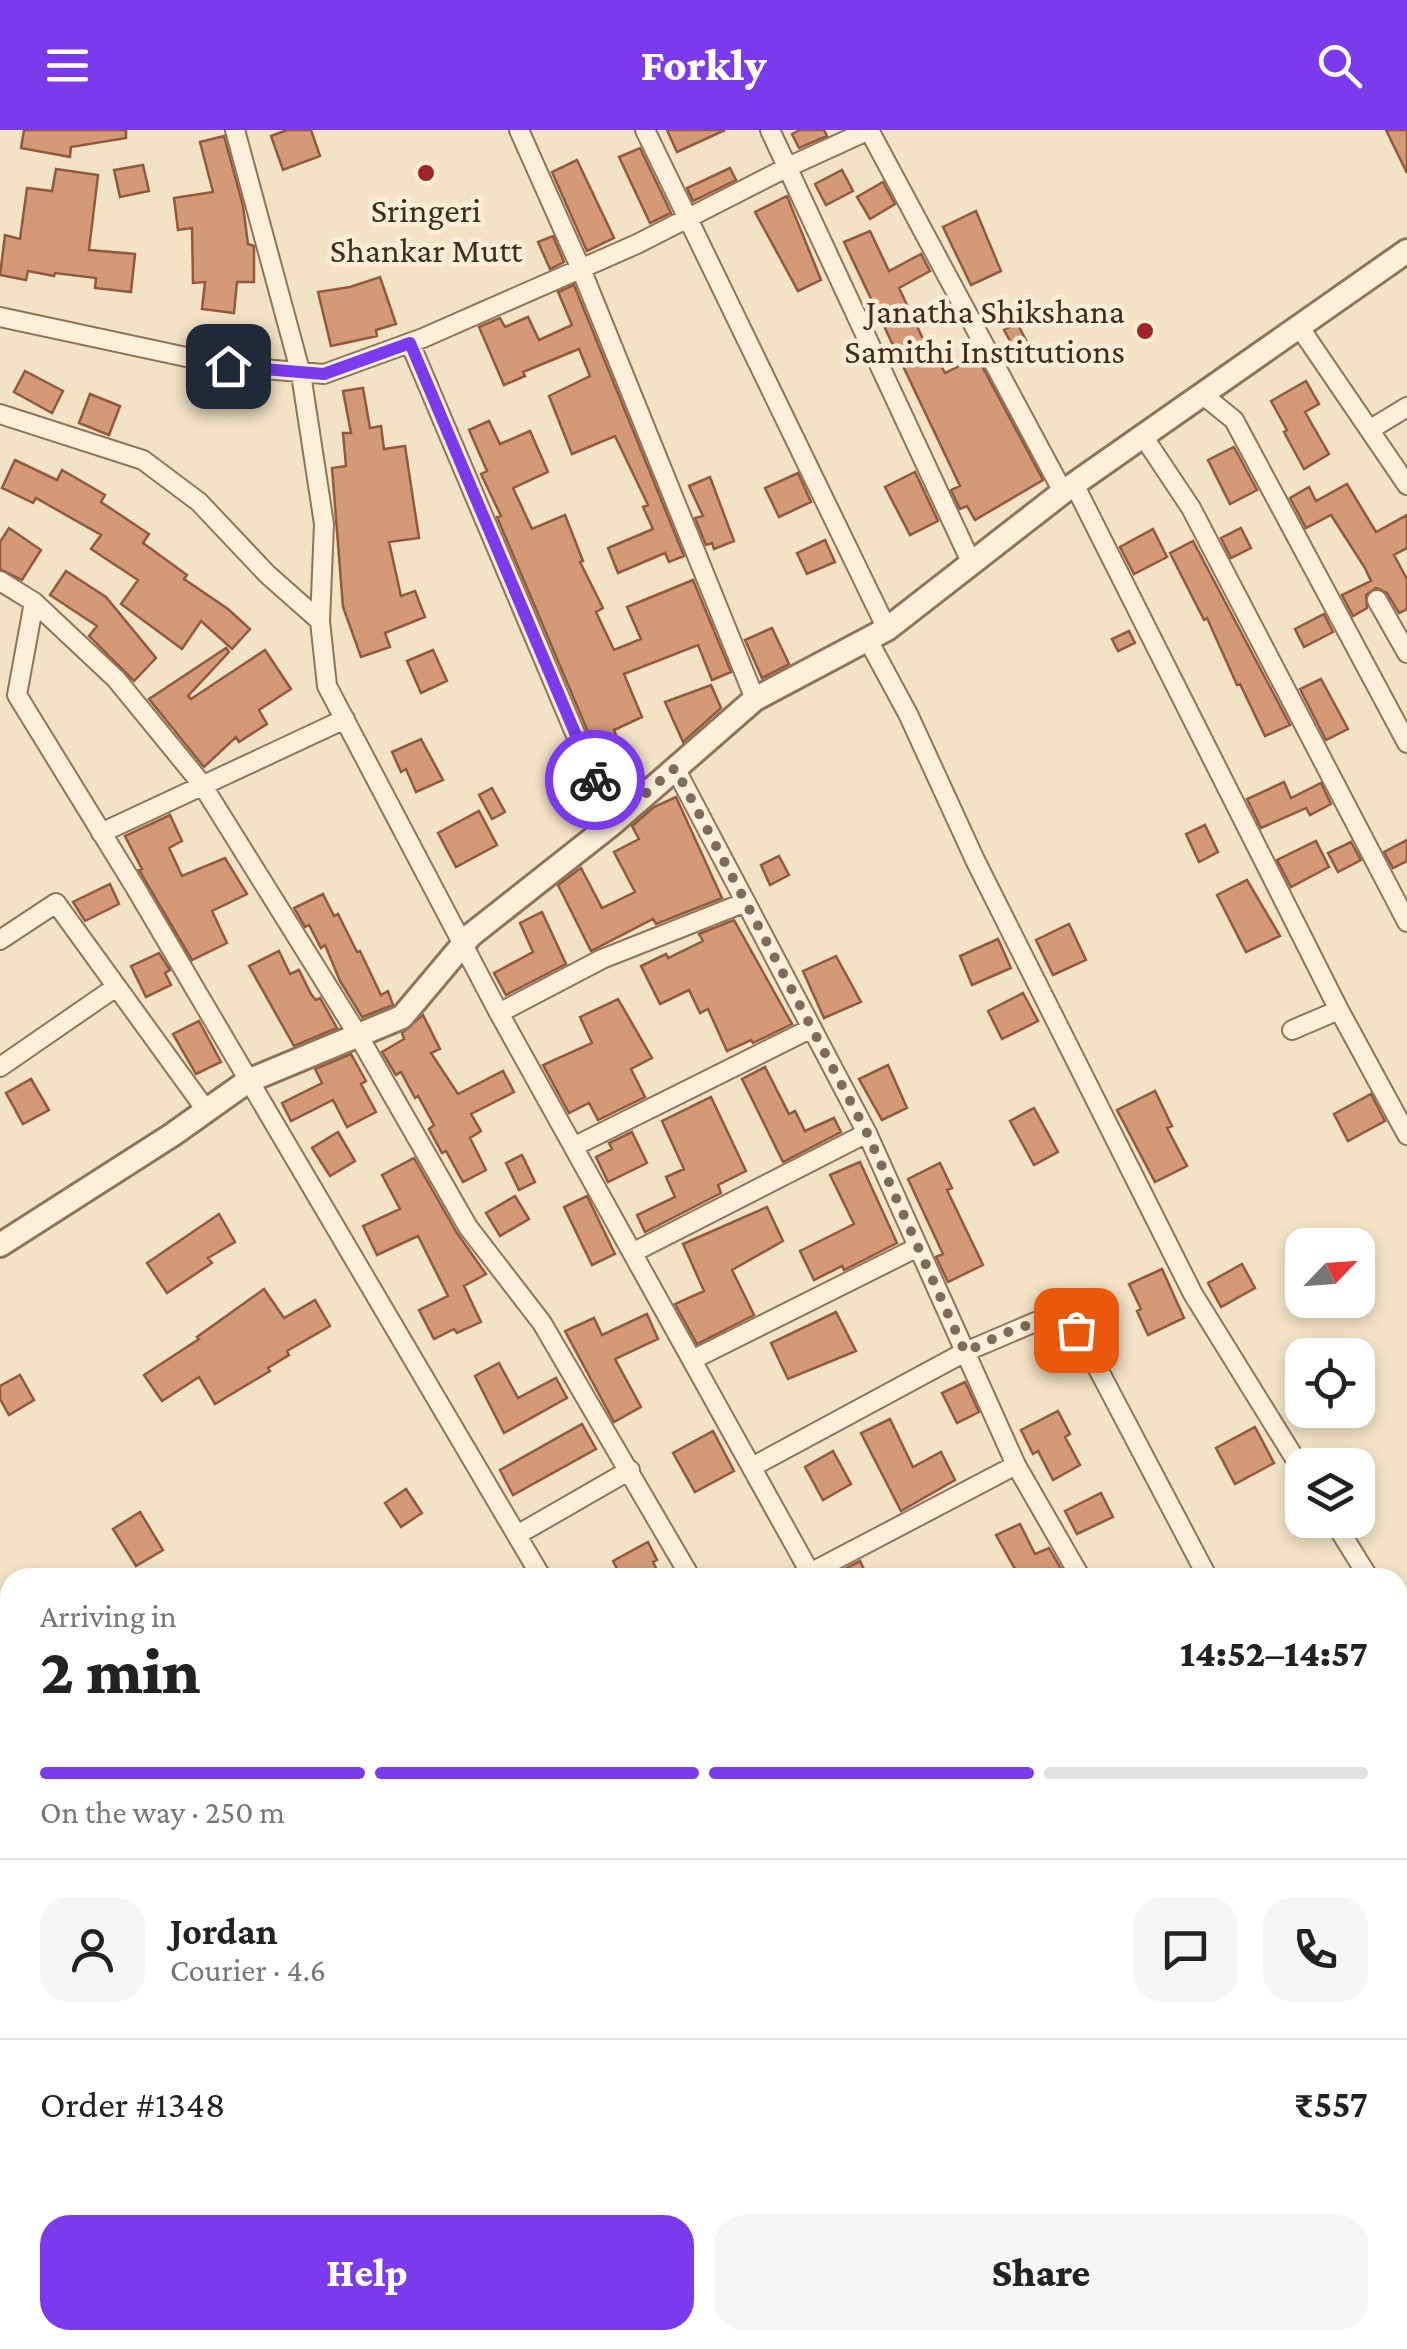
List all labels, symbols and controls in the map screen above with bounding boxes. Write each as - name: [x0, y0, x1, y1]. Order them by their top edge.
- icon: menu: [40, 38, 95, 93]
- icon: search: [1312, 38, 1367, 93]
- text: Forkly: [640, 40, 767, 90]
- marker: Sringeri Shankar Mutt: [415, 162, 437, 184]
- place label: Sringeri Shankar Mutt: [330, 191, 523, 270]
- place label: Janatha Shikshana Samithi Institutions: [844, 292, 1125, 371]
- marker: Janatha Shikshana Samithi Institutions: [1134, 320, 1156, 342]
- pin: [186, 324, 271, 409]
- icon: home: [201, 339, 256, 394]
- courier: [545, 730, 645, 830]
- icon: bike: [568, 753, 623, 808]
- north arrow: [1285, 1228, 1375, 1318]
- map controls: [1285, 1228, 1375, 1538]
- pin: [1034, 1288, 1119, 1373]
- icon: bag: [1049, 1303, 1104, 1358]
- button: locate: [1285, 1338, 1375, 1428]
- button: layers: [1285, 1448, 1375, 1538]
- text: Arriving in: [40, 1598, 177, 1634]
- text: 14:52–14:57: [1180, 1632, 1368, 1674]
- text: 2 min: [40, 1635, 201, 1707]
- text: On the way · 250 m: [40, 1794, 285, 1830]
- button: person: [40, 1897, 145, 2002]
- button: chat: [1133, 1897, 1238, 2002]
- button: phone: [1263, 1897, 1368, 2002]
- text: Jordan: [170, 1910, 278, 1952]
- text: Courier · 4.6: [170, 1952, 326, 1988]
- text: Order #1348: [40, 2083, 226, 2125]
- text: ₹557: [1294, 2083, 1368, 2125]
- button: Help: [40, 2215, 694, 2330]
- button: Share: [714, 2215, 1368, 2330]

